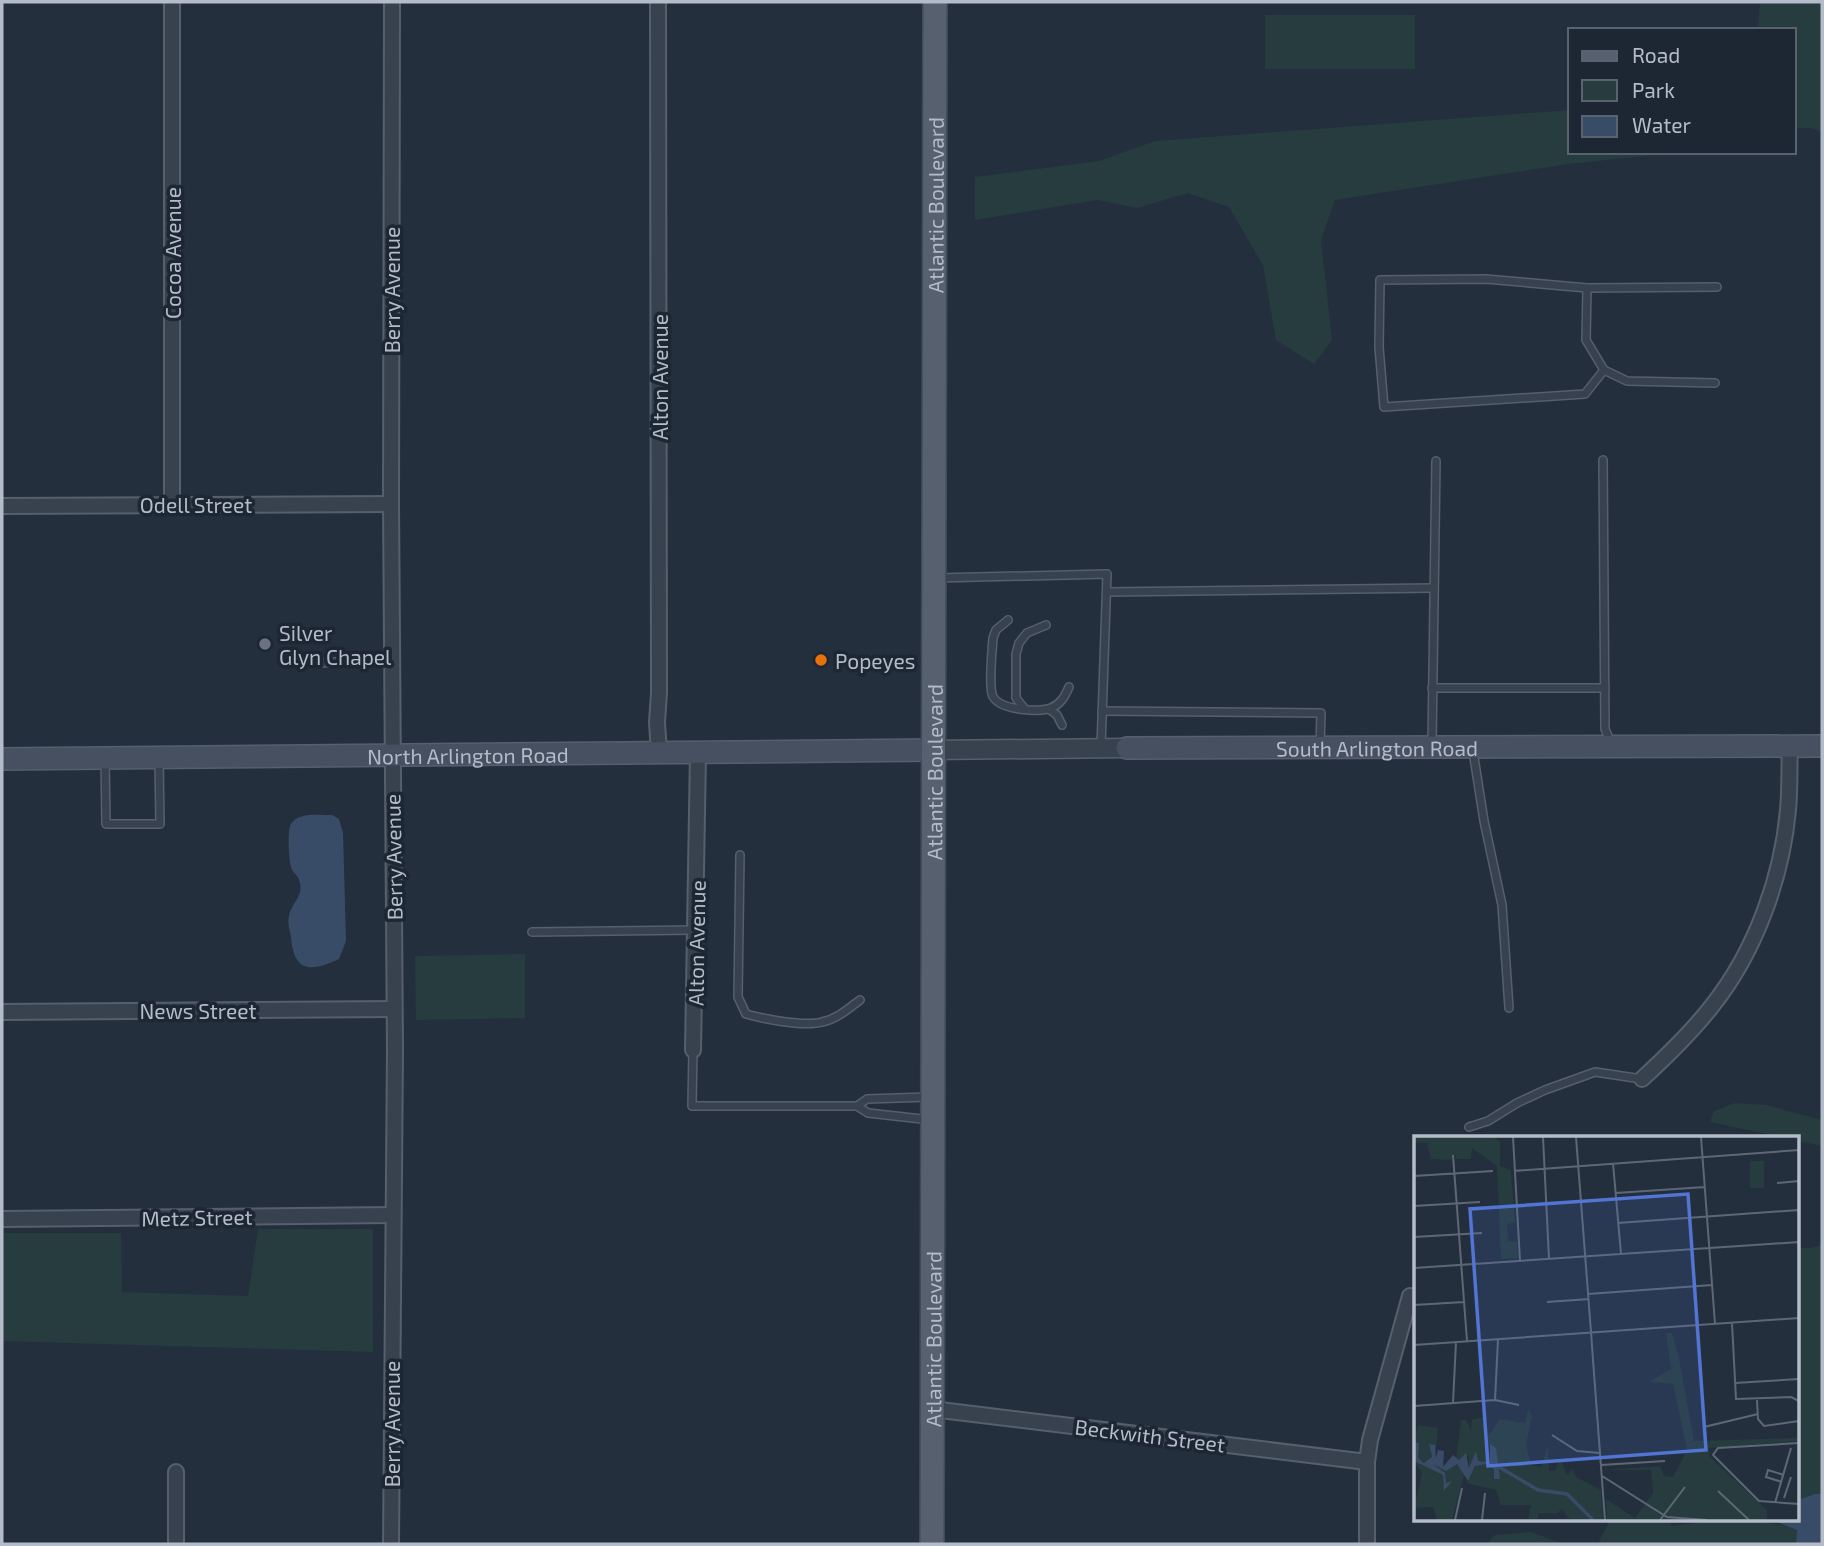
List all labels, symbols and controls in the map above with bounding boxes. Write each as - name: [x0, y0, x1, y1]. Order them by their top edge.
- legend: [1568, 28, 1796, 154]
- text: Road: [1632, 42, 1680, 67]
- text: Park: [1632, 77, 1675, 102]
- text: Water: [1632, 112, 1691, 137]
- street label: Atlantic Boulevard: [922, 117, 947, 293]
- street label: Cocoa Avenue: [160, 187, 185, 319]
- street label: Berry Avenue: [379, 227, 404, 353]
- street label: Alton Avenue: [647, 314, 672, 440]
- street label: Odell Street: [140, 492, 252, 517]
- place label: Silver Glyn Chapel: [279, 620, 392, 669]
- marker: Silver Glyn Chapel: [257, 636, 273, 652]
- place label: Popeyes: [835, 648, 916, 673]
- marker: Popeyes: [813, 652, 829, 668]
- street label: Atlantic Boulevard: [921, 684, 946, 860]
- street label: South Arlington Road: [1276, 734, 1478, 760]
- street label: North Arlington Road: [367, 741, 569, 768]
- street label: Berry Avenue: [379, 794, 407, 920]
- street label: Alton Avenue: [682, 880, 710, 1006]
- street label: News Street: [139, 998, 257, 1023]
- inset map: [1414, 1136, 1800, 1522]
- street label: Metz Street: [141, 1204, 253, 1230]
- street label: Atlantic Boulevard: [920, 1251, 945, 1427]
- street label: Berry Avenue: [379, 1361, 404, 1487]
- street label: Beckwith Street: [1074, 1413, 1226, 1457]

